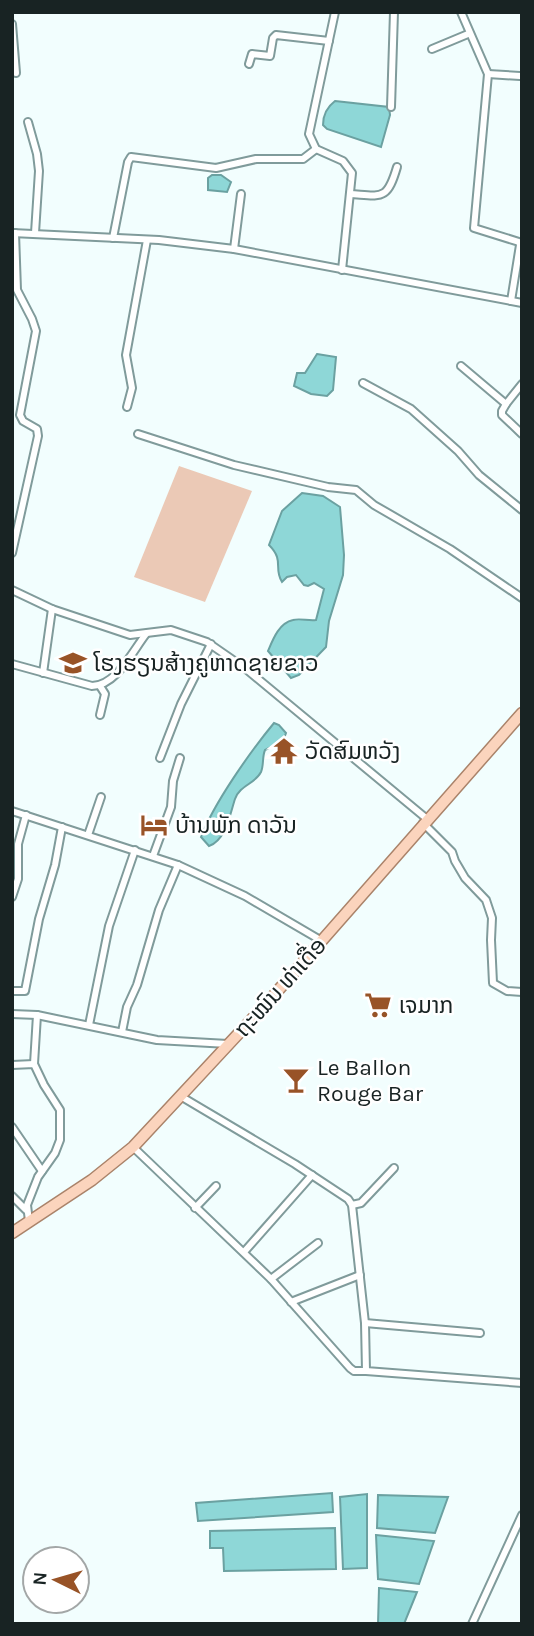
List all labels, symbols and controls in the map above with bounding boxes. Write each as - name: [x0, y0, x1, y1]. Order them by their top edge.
- school or university icon: ໂຮງຮຽນສ້າງຄູຫາດຊາຍຂາວ: [58, 648, 88, 678]
- place label: ໂຮງຮຽນສ້າງຄູຫາດຊາຍຂາວ: [93, 650, 319, 678]
- temple icon: ວັດສົມຫວັງ: [269, 736, 299, 766]
- place label: ວັດສົມຫວັງ: [305, 738, 401, 765]
- hotel icon: ບ້ານພັກ ດາວັນ: [139, 810, 169, 840]
- place label: ບ້ານພັກ ດາວັນ: [175, 812, 297, 839]
- street label: ຖະໝົນ ທ່າເດື່ອ: [226, 929, 332, 1043]
- supermarket icon: ເຈມາກ: [363, 990, 393, 1020]
- place label: ເຈມາກ: [399, 992, 454, 1019]
- place label: Le Ballon Rouge Bar: [317, 1054, 424, 1107]
- bar icon: Le Ballon Rouge Bar: [281, 1065, 311, 1095]
- north arrow: [21, 1545, 91, 1615]
- text: N: [29, 1571, 52, 1586]

